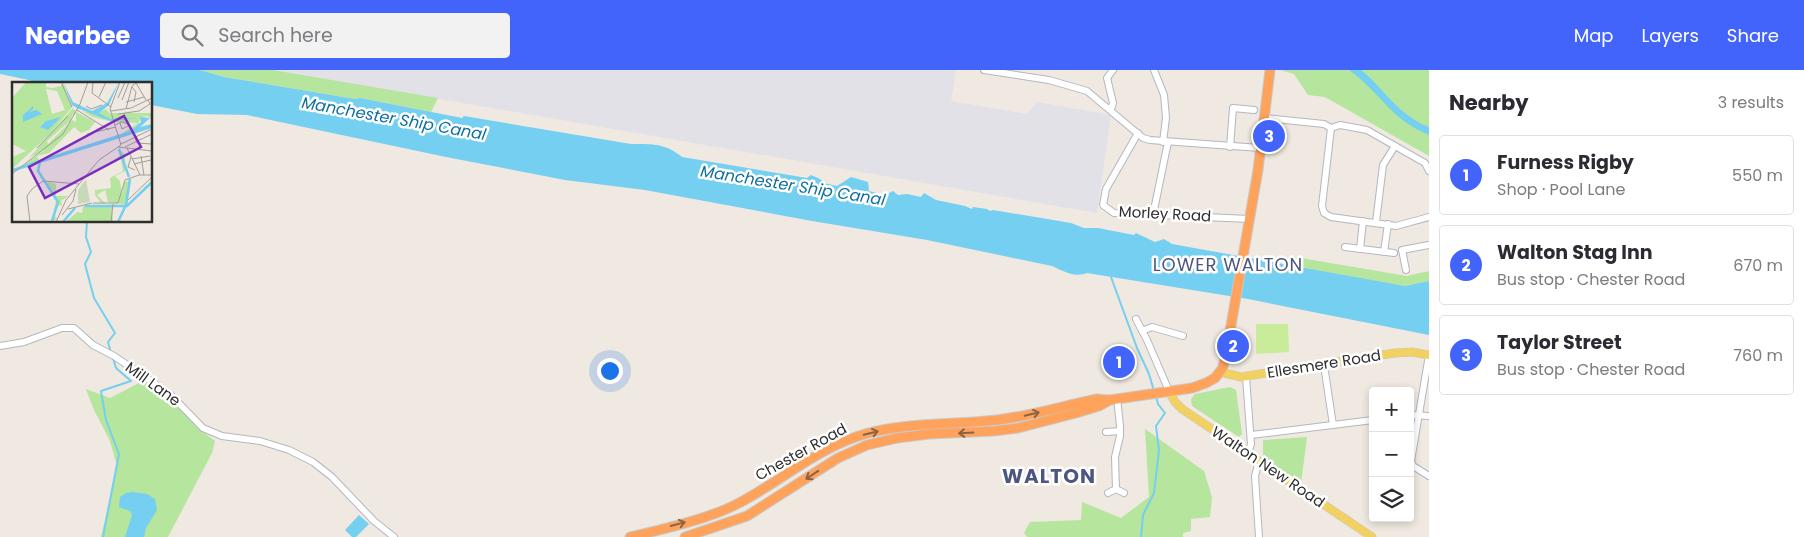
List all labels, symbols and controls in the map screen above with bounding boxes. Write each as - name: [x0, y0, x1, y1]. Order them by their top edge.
- search box: [160, 13, 510, 58]
- text: Nearbee: [25, 19, 130, 52]
- icon: search: [178, 21, 206, 49]
- text: Search here: [218, 22, 333, 49]
- text: Map: [1574, 23, 1614, 48]
- text: Layers: [1642, 23, 1699, 48]
- text: Share: [1727, 23, 1779, 48]
- inset map: [12, 82, 152, 222]
- text: Nearby: [1449, 88, 1529, 117]
- water label: Manchester Ship Canal: [300, 91, 488, 146]
- text: 3 results: [1718, 91, 1784, 114]
- pin: 3: [1253, 117, 1285, 155]
- text: Furness Rigby: [1497, 149, 1634, 176]
- water label: Manchester Ship Canal: [699, 160, 887, 211]
- text: 1: [1463, 164, 1469, 187]
- text: 550 m: [1732, 164, 1783, 187]
- text: Shop · Pool Lane: [1497, 178, 1625, 201]
- street label: Morley Road: [1118, 201, 1212, 226]
- text: Walton Stag Inn: [1497, 239, 1653, 266]
- district label: LOWER WALTON: [1153, 252, 1303, 277]
- text: 2: [1461, 254, 1471, 277]
- text: 670 m: [1733, 254, 1783, 277]
- text: Bus stop · Chester Road: [1497, 268, 1685, 291]
- pin: 2: [1217, 327, 1249, 365]
- text: Taylor Street: [1497, 329, 1622, 356]
- pin: 1: [1103, 343, 1135, 381]
- street label: Ellesmere Road: [1266, 344, 1382, 383]
- text: 3: [1461, 344, 1471, 367]
- text: 760 m: [1733, 344, 1783, 367]
- street label: Mill Lane: [121, 356, 185, 411]
- your location: [597, 358, 623, 384]
- text: Bus stop · Chester Road: [1497, 358, 1685, 381]
- map controls: [1369, 387, 1414, 522]
- button: +: [1369, 387, 1414, 432]
- one-way arrow: [1023, 409, 1039, 418]
- street label: Chester Road: [751, 418, 850, 485]
- street label: Walton New Road: [1208, 421, 1329, 512]
- one-way arrow: [862, 428, 878, 437]
- one-way arrow: [958, 428, 974, 437]
- button: −: [1369, 432, 1414, 477]
- district label: WALTON: [1002, 462, 1096, 490]
- one-way arrow: [806, 470, 820, 480]
- button: layers: [1369, 477, 1414, 522]
- one-way arrow: [669, 519, 685, 529]

